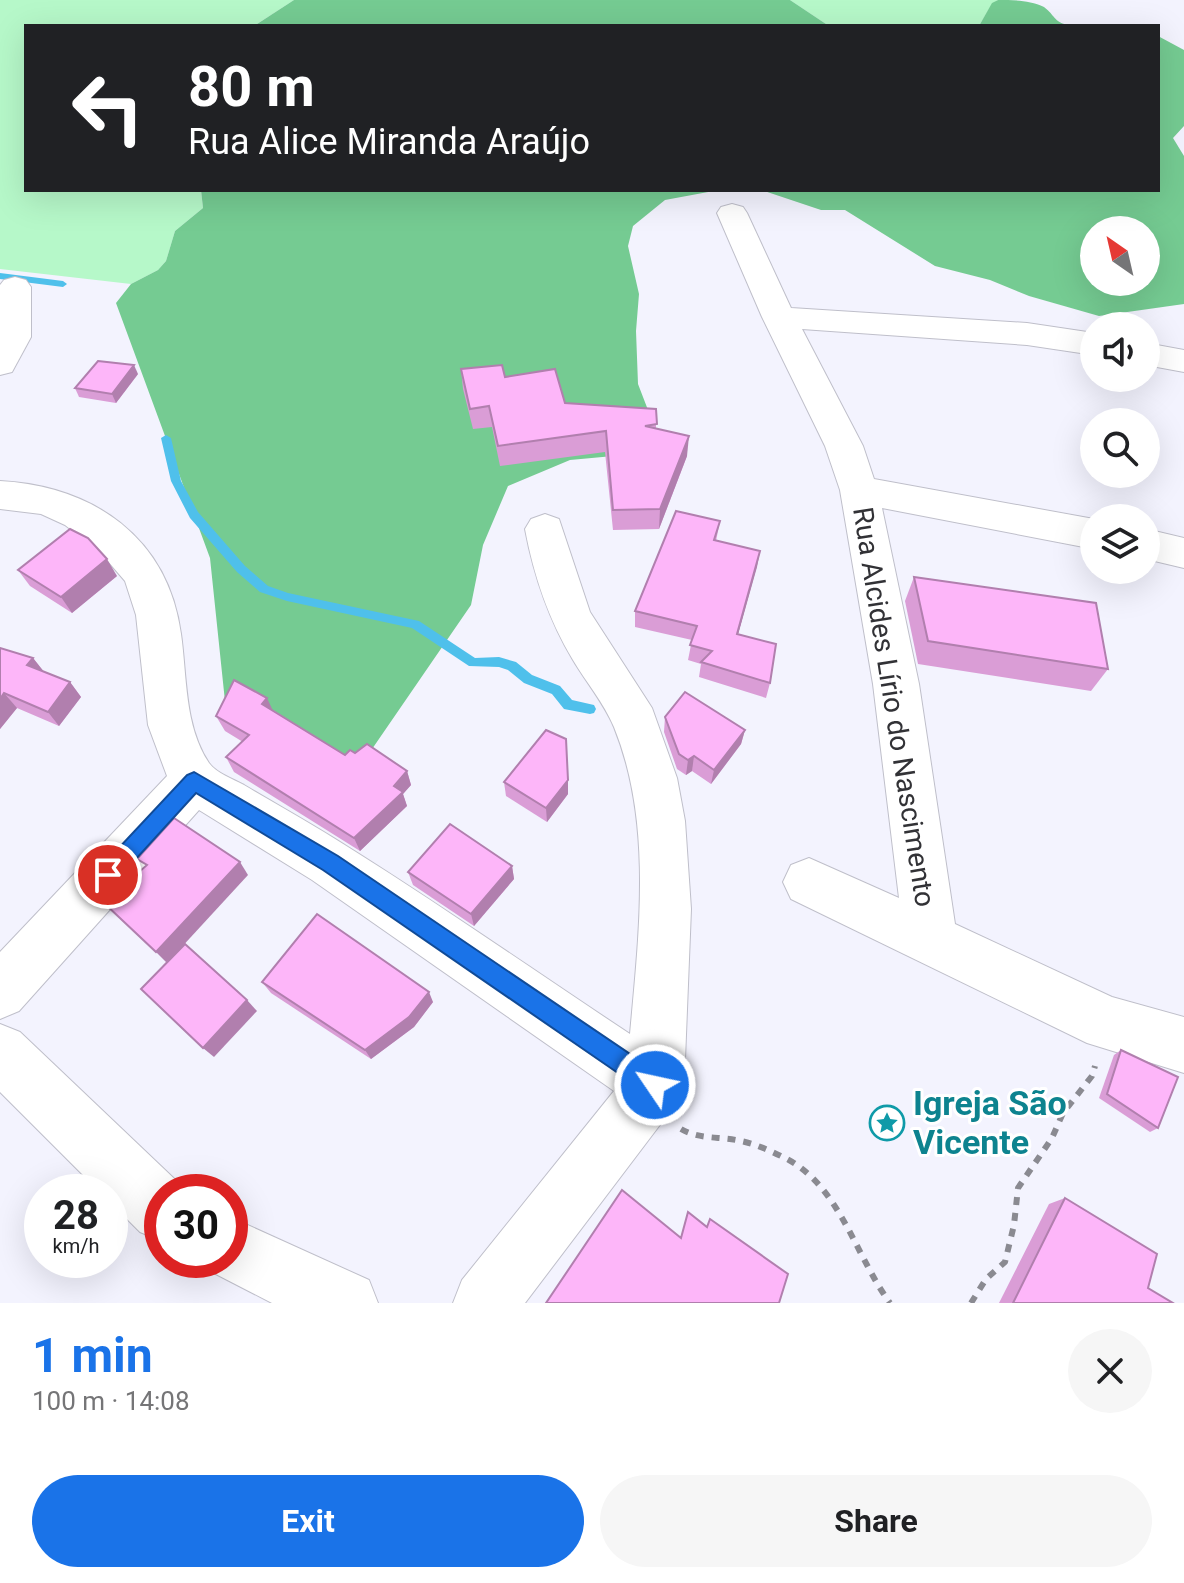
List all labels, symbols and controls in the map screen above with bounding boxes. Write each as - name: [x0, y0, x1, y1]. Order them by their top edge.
- text: 80 m: [188, 54, 315, 120]
- icon: left: [56, 56, 160, 160]
- text: Rua Alice Miranda Araújo: [188, 121, 590, 163]
- north arrow: [1080, 216, 1160, 296]
- map controls: [1080, 216, 1160, 584]
- button: sound: [1080, 312, 1160, 392]
- button: search: [1080, 408, 1160, 488]
- button: layers: [1080, 504, 1160, 584]
- street label: Rua Alcides Lírio do Nascimento: [846, 505, 942, 909]
- pin: [74, 841, 142, 909]
- icon: arrive: [86, 853, 130, 897]
- position arrow: [613, 1043, 697, 1127]
- place label: Igreja São Vicente: [913, 1083, 1067, 1162]
- place icon: Igreja São Vicente: [868, 1104, 906, 1142]
- speed limit sign: 30: [144, 1174, 248, 1278]
- text: 28: [53, 1192, 99, 1239]
- text: km/h: [53, 1234, 99, 1258]
- text: 1 min: [32, 1327, 153, 1384]
- button: close: [1068, 1329, 1152, 1413]
- text: 100 m · 14:08: [32, 1386, 190, 1416]
- button: Exit: [32, 1475, 584, 1567]
- button: Share: [600, 1475, 1152, 1567]

